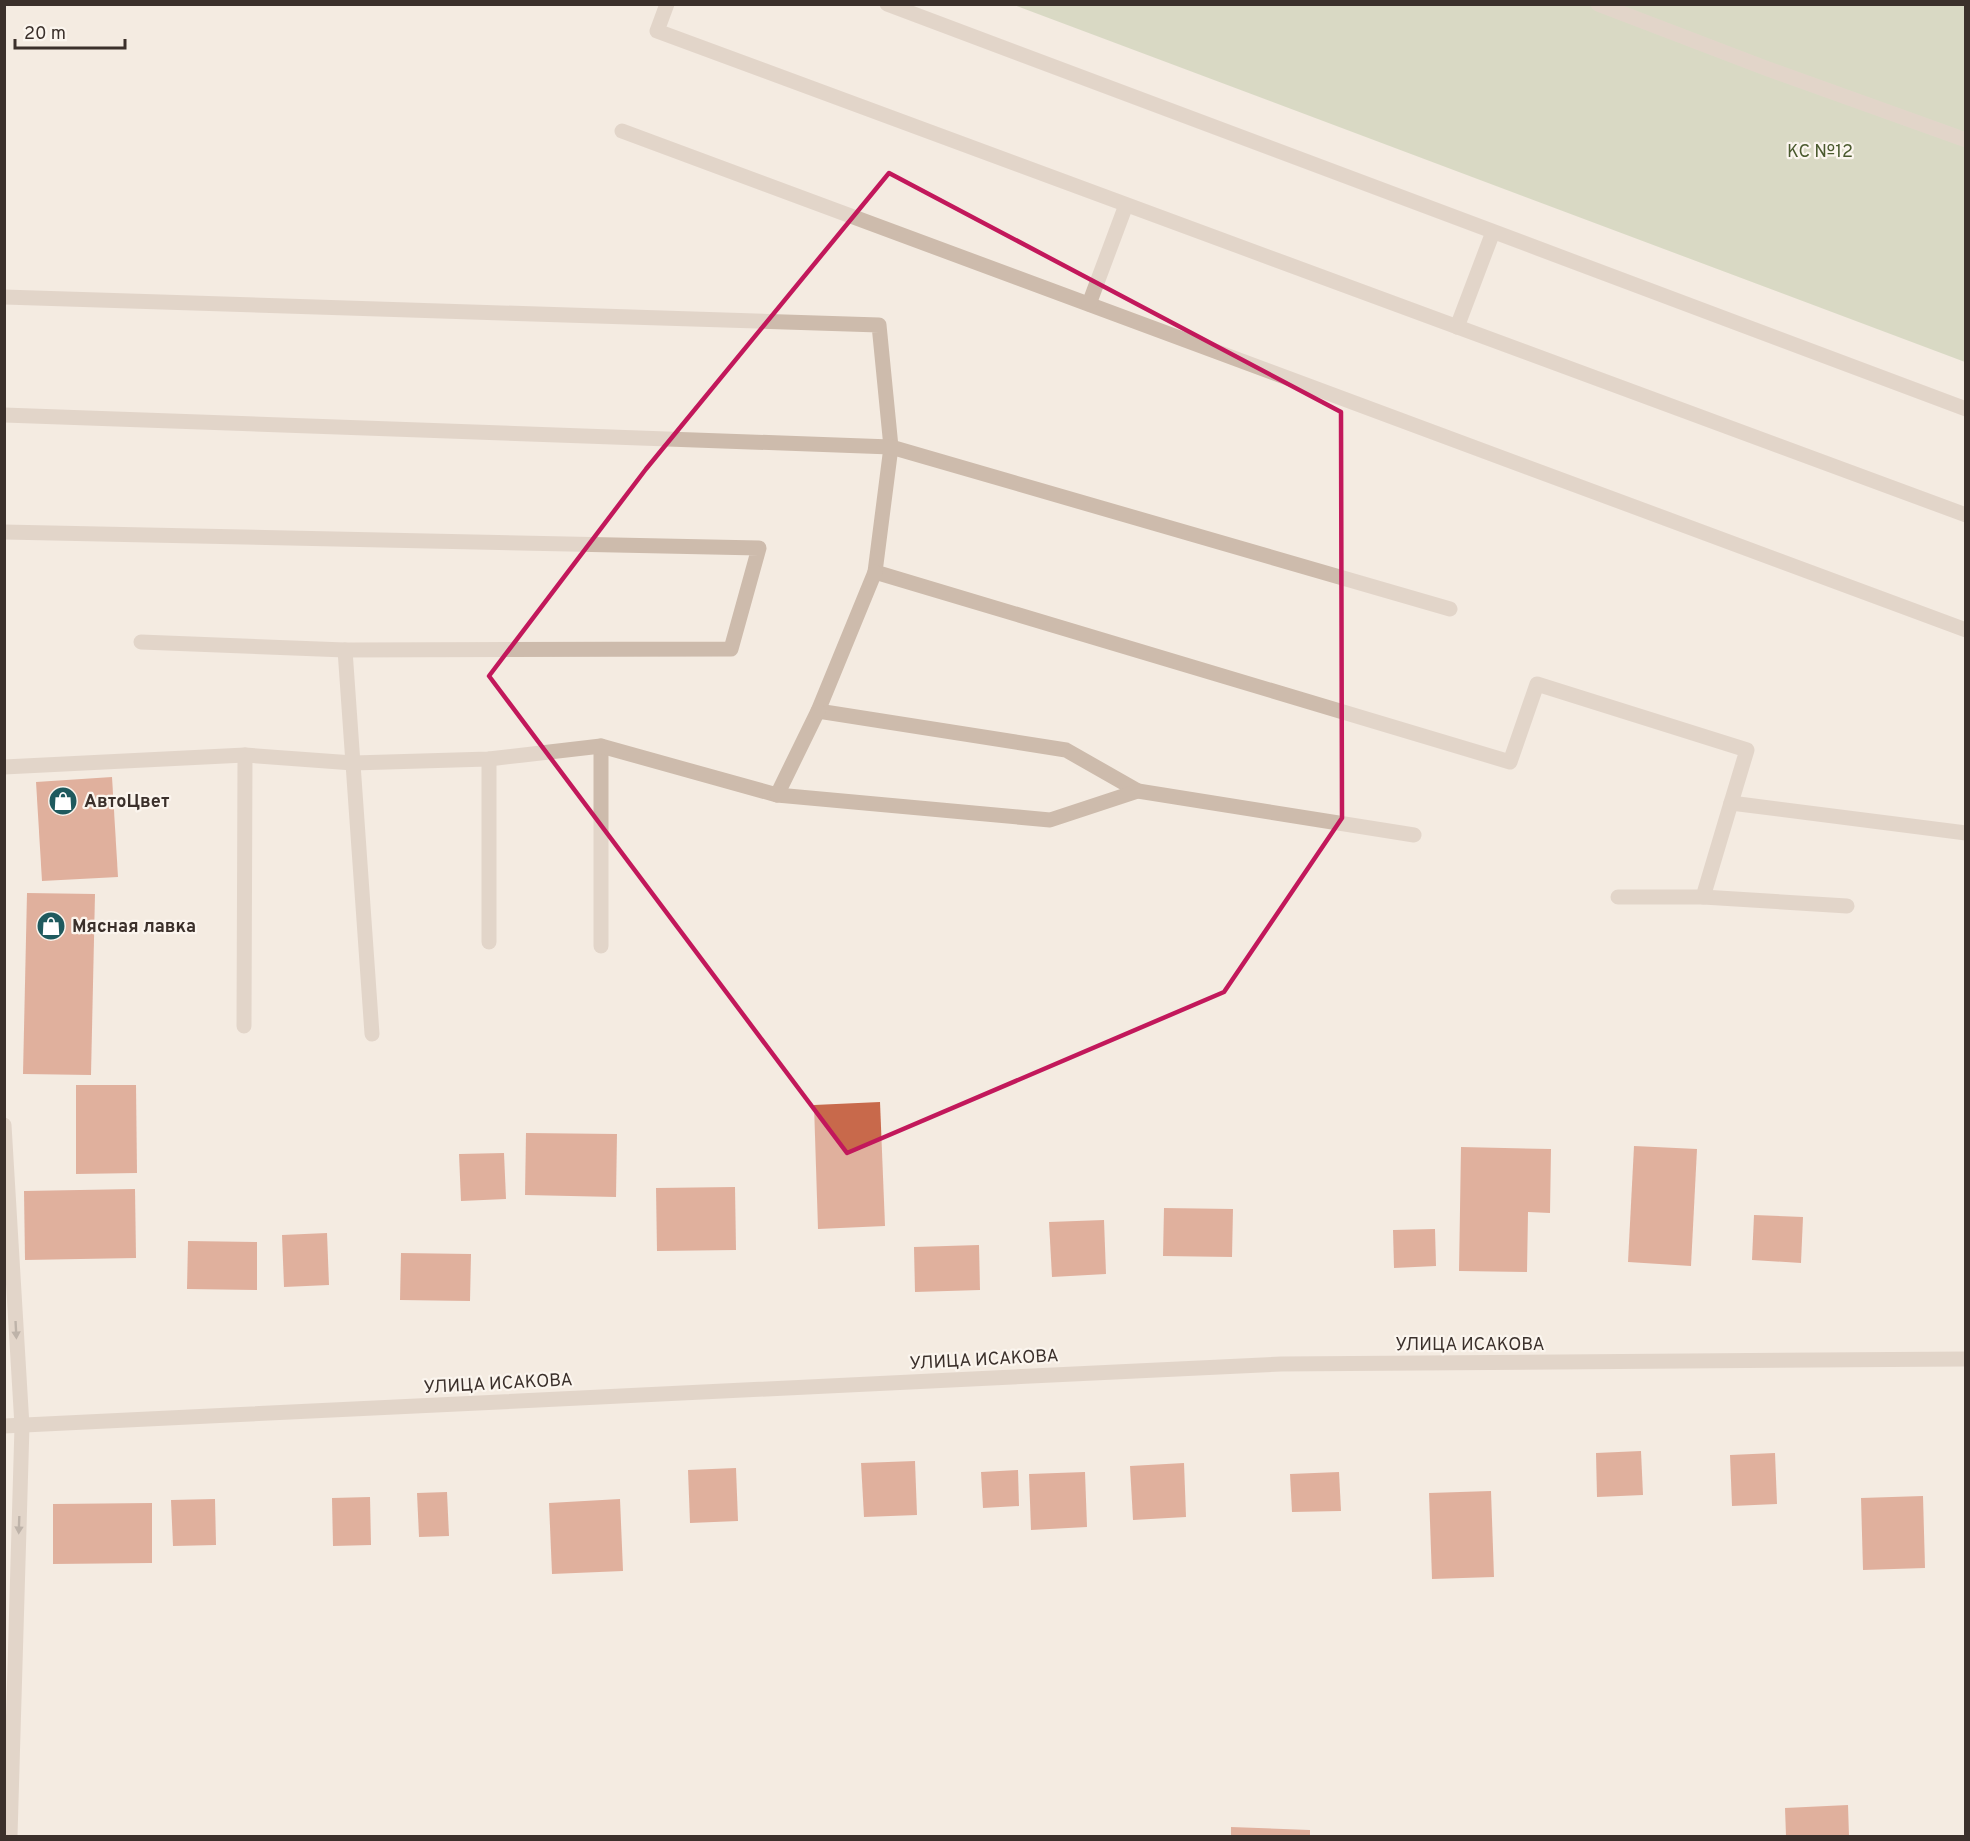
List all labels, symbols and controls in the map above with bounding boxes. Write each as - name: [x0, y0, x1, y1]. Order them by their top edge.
- scale bar: [15, 12, 124, 50]
- text: 20 m: [24, 23, 66, 46]
- park label: КС №12: [1787, 141, 1853, 164]
- shop icon: АвтоЦвет: [47, 785, 79, 817]
- place label: АвтоЦвет: [84, 791, 170, 814]
- shop icon: Мясная лавка: [35, 910, 67, 942]
- place label: Мясная лавка: [72, 916, 196, 939]
- one-way arrow: [12, 1321, 21, 1340]
- street label: УЛИЦА ИСАКОВА: [1395, 1334, 1545, 1357]
- street label: УЛИЦА ИСАКОВА: [909, 1345, 1059, 1376]
- street label: УЛИЦА ИСАКОВА: [423, 1369, 573, 1400]
- one-way arrow: [14, 1515, 24, 1534]

